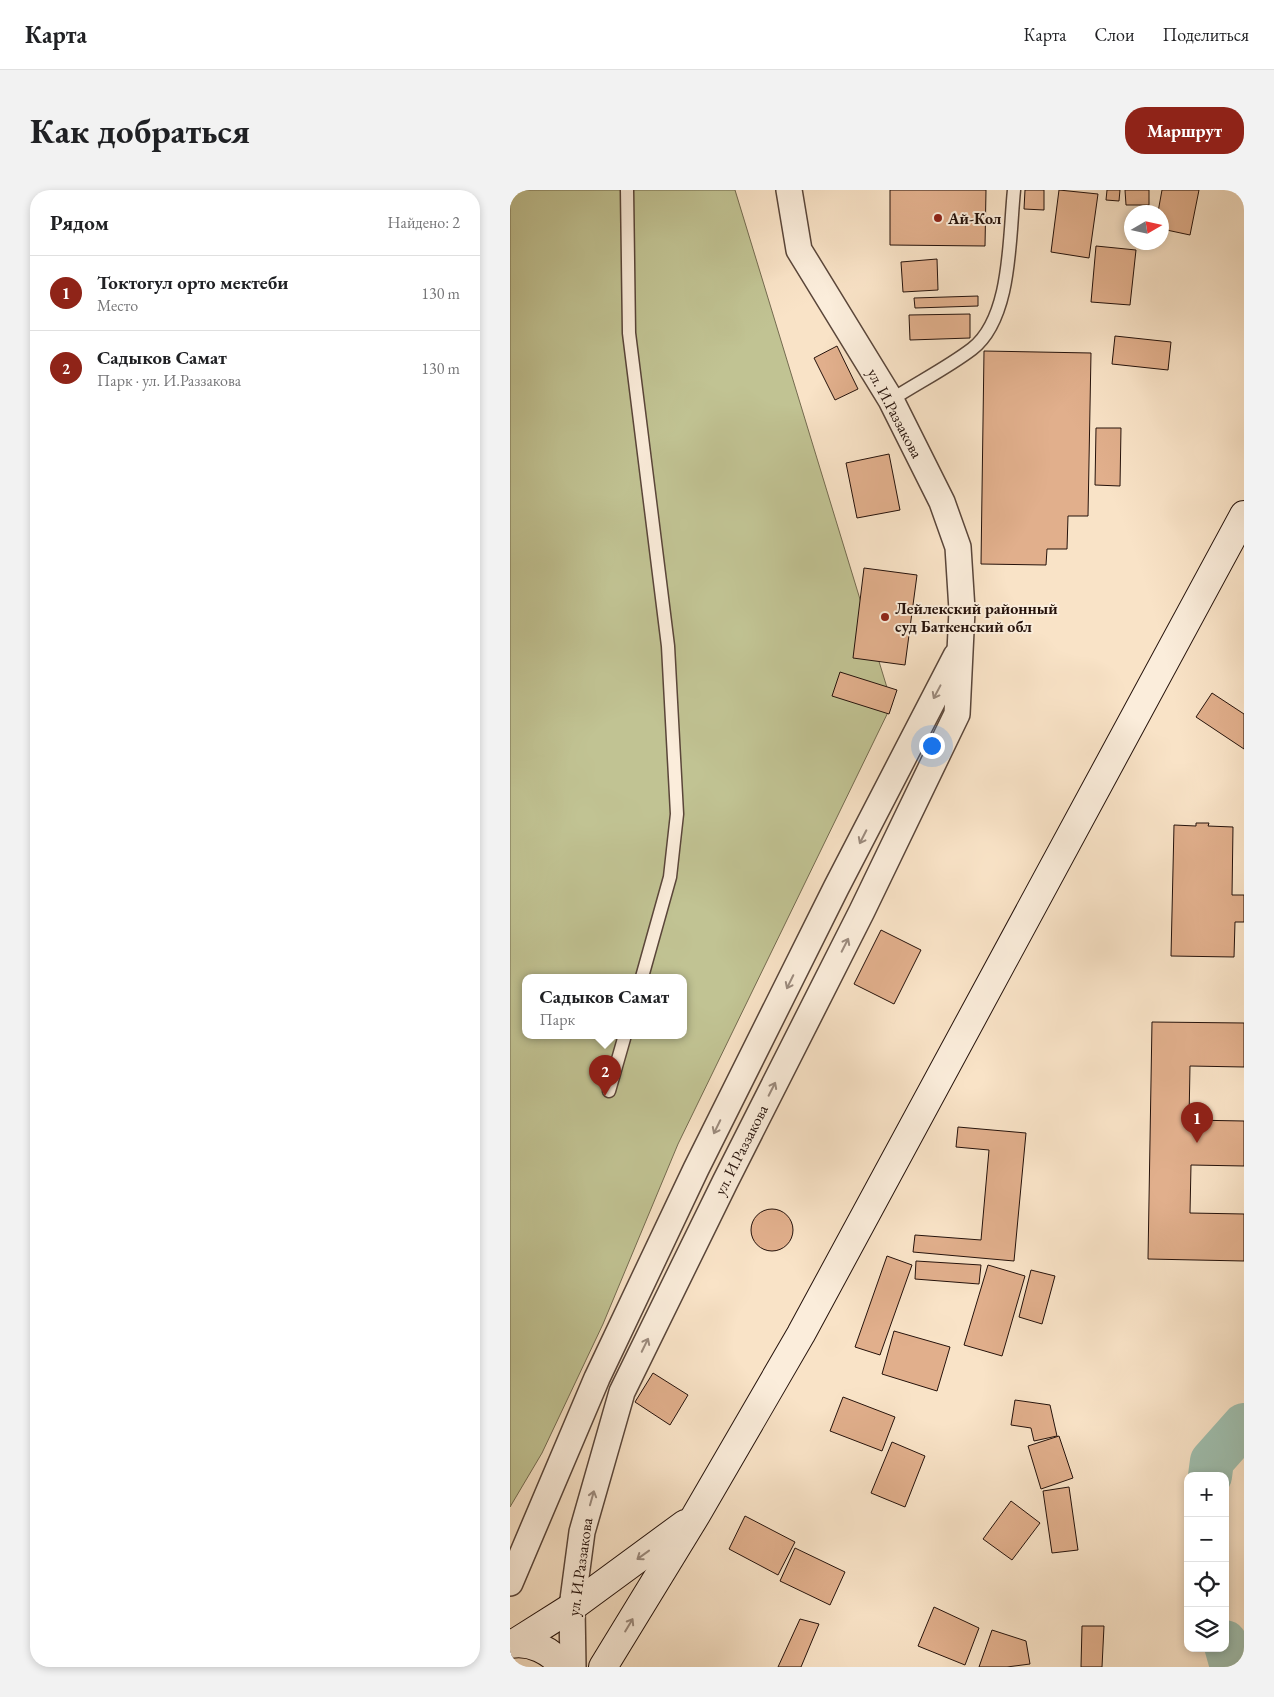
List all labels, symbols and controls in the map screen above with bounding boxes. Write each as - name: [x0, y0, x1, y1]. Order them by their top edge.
- text: Карта: [25, 19, 87, 50]
- text: Карта: [1024, 23, 1067, 46]
- text: Слои: [1095, 23, 1134, 46]
- text: Поделиться: [1162, 23, 1249, 46]
- button: Маршрут: [1125, 107, 1244, 154]
- text: Как добраться: [30, 108, 250, 153]
- north arrow: [1124, 205, 1169, 250]
- place label: Ай-Кол: [947, 208, 1001, 229]
- text: Рядом: [50, 209, 109, 236]
- text: Найдено: 2: [388, 212, 460, 233]
- marker: Ай-Кол: [932, 212, 944, 224]
- text: Токтогул орто мектеби: [97, 270, 288, 295]
- text: 1: [62, 283, 70, 304]
- text: 130 m: [421, 283, 460, 304]
- text: Место: [97, 295, 138, 316]
- text: Садыков Самат: [97, 345, 227, 370]
- text: 2: [62, 358, 70, 379]
- text: 130 m: [421, 358, 460, 379]
- street label: ул. И.Раззакова: [862, 364, 928, 462]
- text: Парк · ул. И.Раззакова: [97, 370, 241, 391]
- place label: Лейлекский районный суд Баткенский обл: [895, 598, 1058, 637]
- marker: Лейлекский районный суд Баткенский обл: [879, 611, 891, 623]
- one-way arrow: [932, 685, 942, 700]
- your location: [919, 733, 945, 759]
- one-way arrow: [858, 829, 867, 844]
- one-way arrow: [840, 937, 850, 952]
- popup: [522, 974, 687, 1039]
- one-way arrow: [785, 974, 794, 989]
- text: Садыков Самат: [540, 984, 669, 1009]
- text: Парк: [540, 1009, 575, 1030]
- pin: 2: [589, 1055, 621, 1096]
- one-way arrow: [767, 1082, 777, 1097]
- street label: ул. И.Раззакова: [709, 1101, 773, 1199]
- pin: 1: [1181, 1102, 1213, 1143]
- one-way arrow: [712, 1120, 722, 1135]
- one-way arrow: [641, 1338, 651, 1353]
- map controls: [1184, 1472, 1229, 1652]
- button: +: [1184, 1472, 1229, 1517]
- one-way arrow: [588, 1490, 597, 1506]
- street label: ул. И.Раззакова: [563, 1516, 597, 1617]
- button: −: [1184, 1517, 1229, 1562]
- one-way arrow: [636, 1550, 650, 1560]
- button: locate: [1184, 1562, 1229, 1607]
- button: layers: [1184, 1607, 1229, 1652]
- one-way arrow: [624, 1619, 634, 1633]

